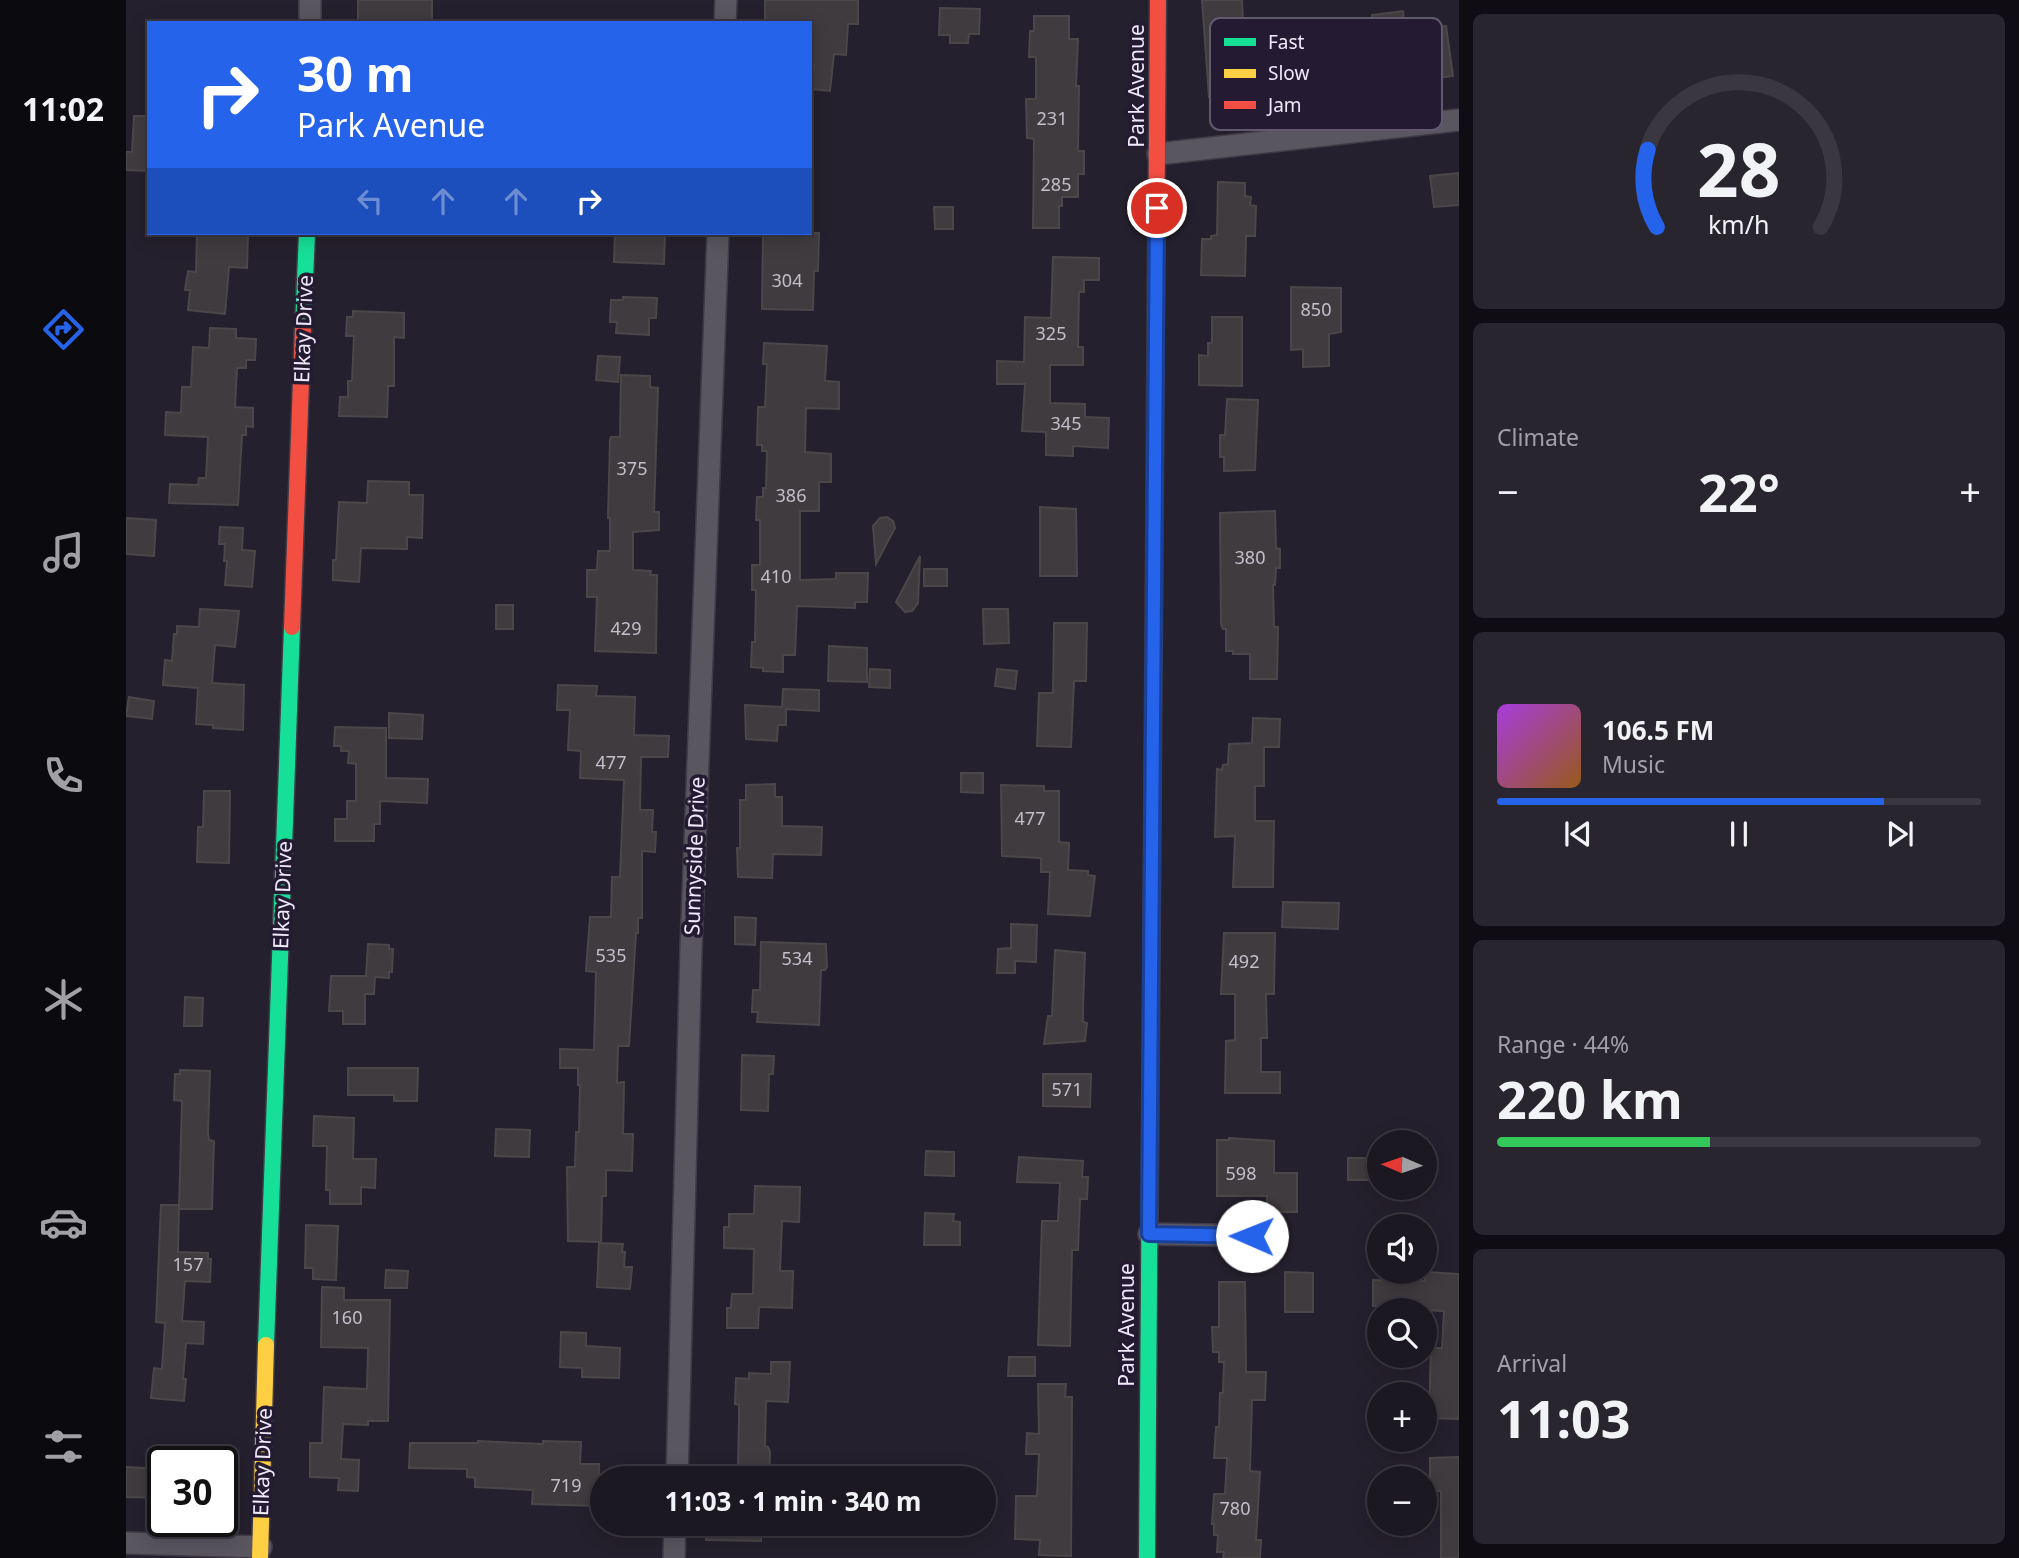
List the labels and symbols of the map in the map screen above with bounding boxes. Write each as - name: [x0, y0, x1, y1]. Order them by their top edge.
- legend: [1210, 18, 1442, 130]
- street label: Park Avenue: [1122, 24, 1150, 148]
- text: Fast: [1268, 29, 1305, 55]
- text: Slow: [1268, 60, 1309, 86]
- text: Jam: [1266, 92, 1302, 118]
- house number: 231: [1037, 106, 1067, 130]
- house number: 285: [1041, 172, 1071, 196]
- pin: [1127, 178, 1187, 238]
- house number: 304: [772, 268, 802, 292]
- street label: Elkay Drive: [287, 274, 319, 384]
- house number: 850: [1301, 297, 1331, 321]
- house number: 325: [1036, 321, 1066, 345]
- house number: 345: [1051, 411, 1081, 435]
- house number: 375: [617, 456, 647, 480]
- house number: 386: [776, 483, 806, 507]
- house number: 380: [1235, 545, 1265, 569]
- house number: 410: [761, 564, 791, 588]
- house number: 429: [611, 616, 641, 640]
- house number: 477: [596, 750, 626, 774]
- street label: Sunnyside Drive: [677, 776, 711, 936]
- house number: 477: [1015, 806, 1045, 830]
- street label: Elkay Drive: [266, 840, 298, 950]
- house number: 535: [596, 943, 626, 967]
- house number: 534: [782, 946, 812, 970]
- house number: 492: [1229, 949, 1259, 973]
- house number: 571: [1052, 1077, 1082, 1101]
- north arrow: [1367, 1130, 1437, 1200]
- house number: 598: [1226, 1161, 1256, 1185]
- position arrow: [1215, 1199, 1289, 1273]
- house number: 157: [173, 1252, 203, 1276]
- street label: Park Avenue: [1112, 1263, 1140, 1387]
- house number: 160: [332, 1305, 362, 1329]
- street label: Elkay Drive: [246, 1407, 278, 1517]
- speed limit sign: 30: [147, 1446, 238, 1537]
- house number: 719: [551, 1473, 581, 1497]
- house number: 780: [1220, 1496, 1250, 1520]

